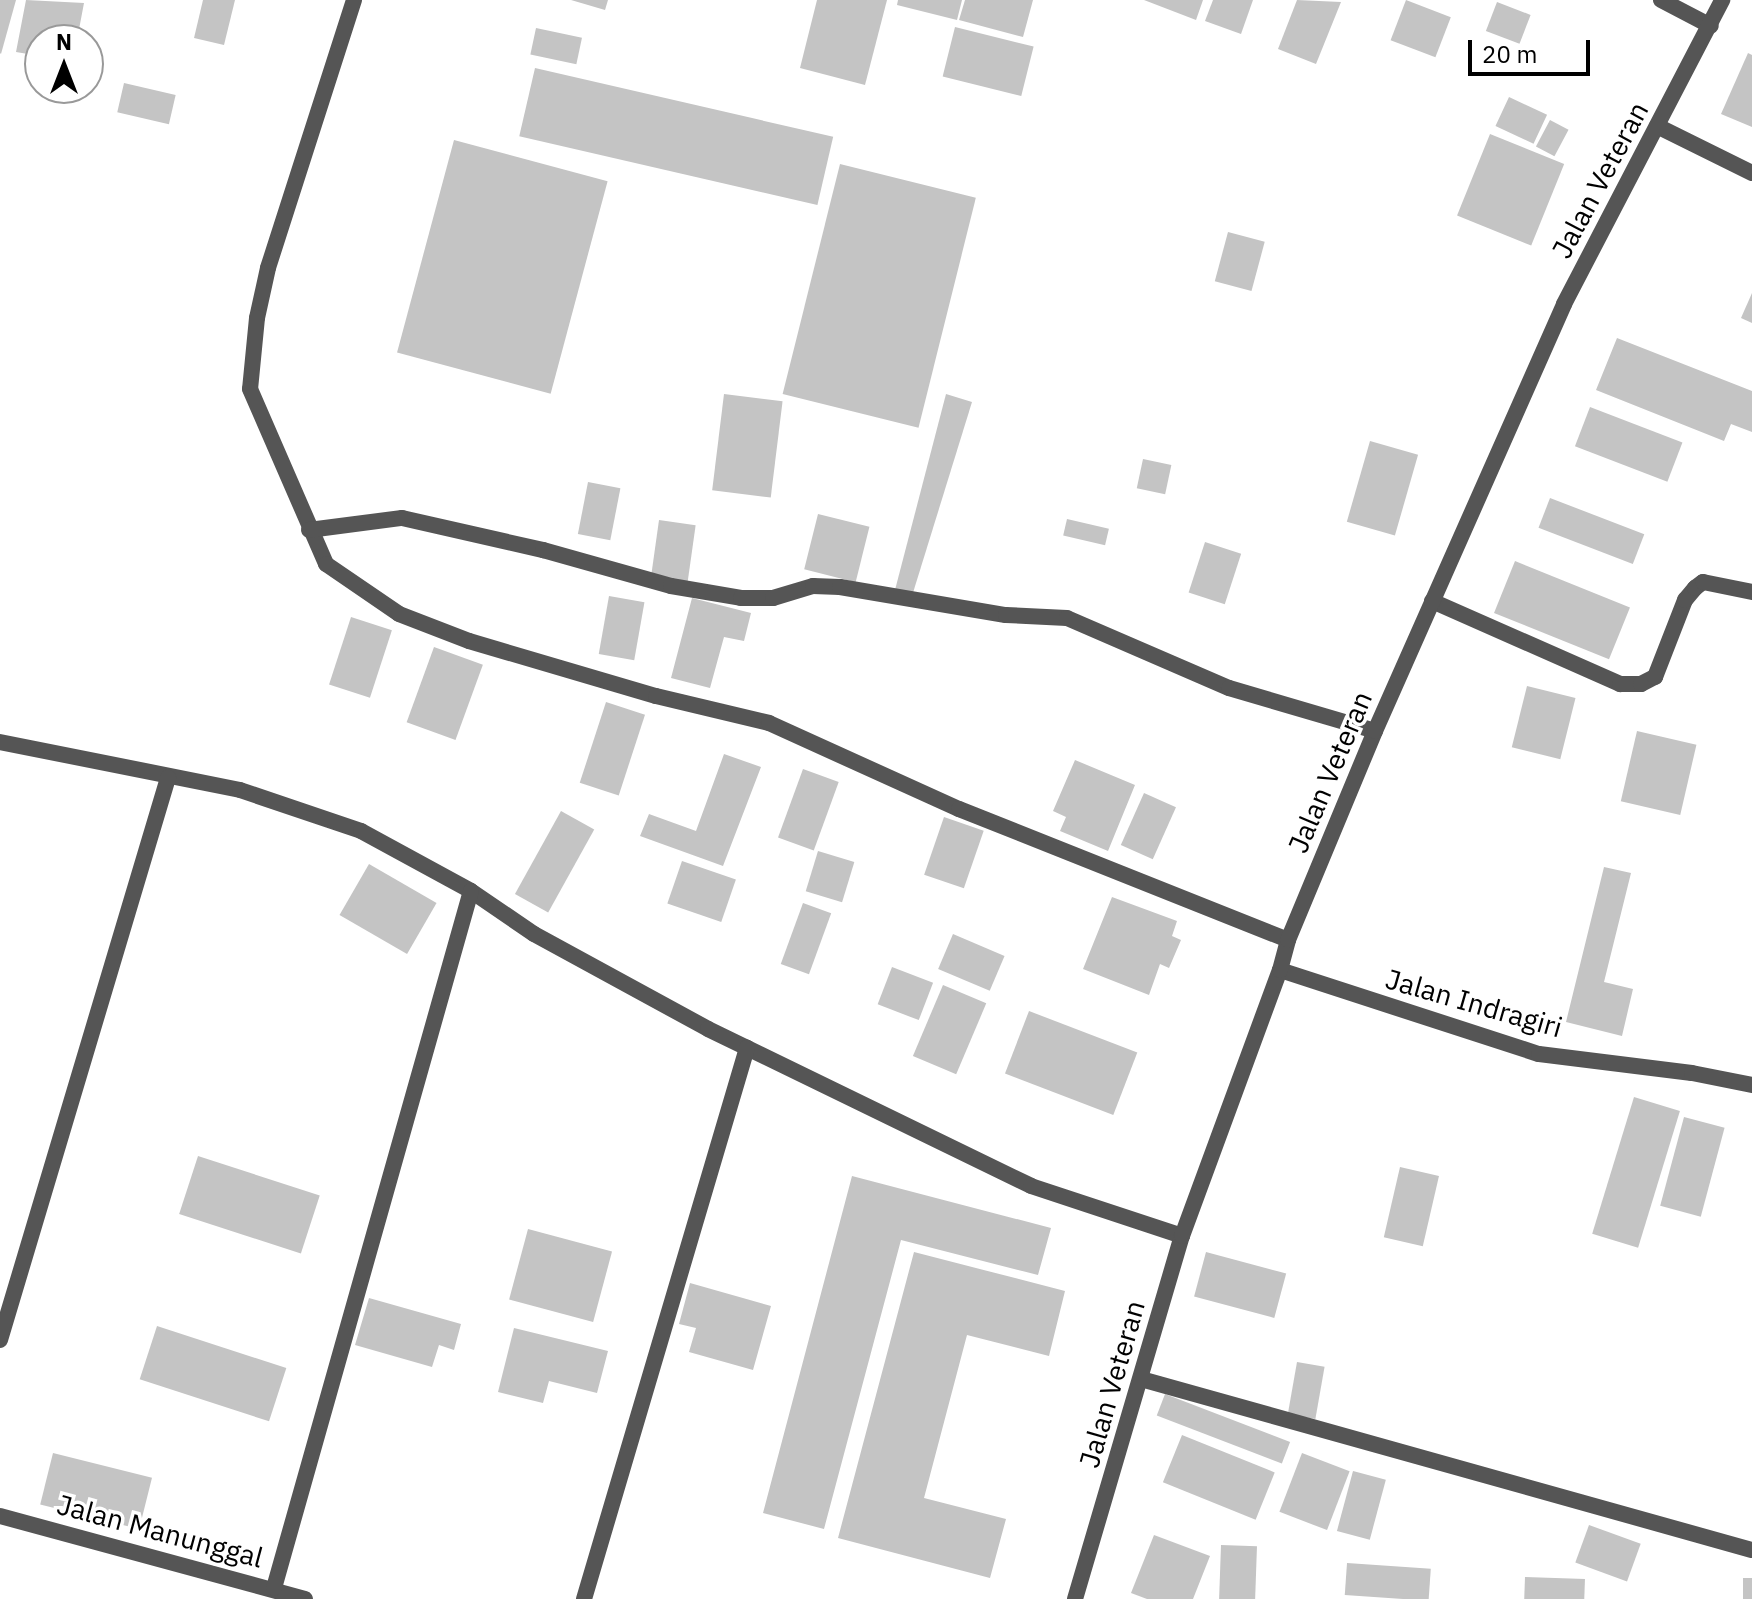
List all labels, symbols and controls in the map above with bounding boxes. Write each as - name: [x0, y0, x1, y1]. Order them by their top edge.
- north arrow: [24, 24, 104, 104]
- scale bar: [1472, 24, 1594, 74]
- text: N: [56, 27, 72, 56]
- text: 20 m: [1482, 38, 1537, 70]
- street label: Jalan Veteran: [1545, 96, 1655, 264]
- street label: Jalan Veteran: [1281, 686, 1379, 858]
- street label: Jalan Indragiri: [1382, 962, 1566, 1044]
- street label: Jalan Veteran: [1072, 1297, 1152, 1471]
- street label: Jalan Manunggal: [53, 1487, 267, 1575]

